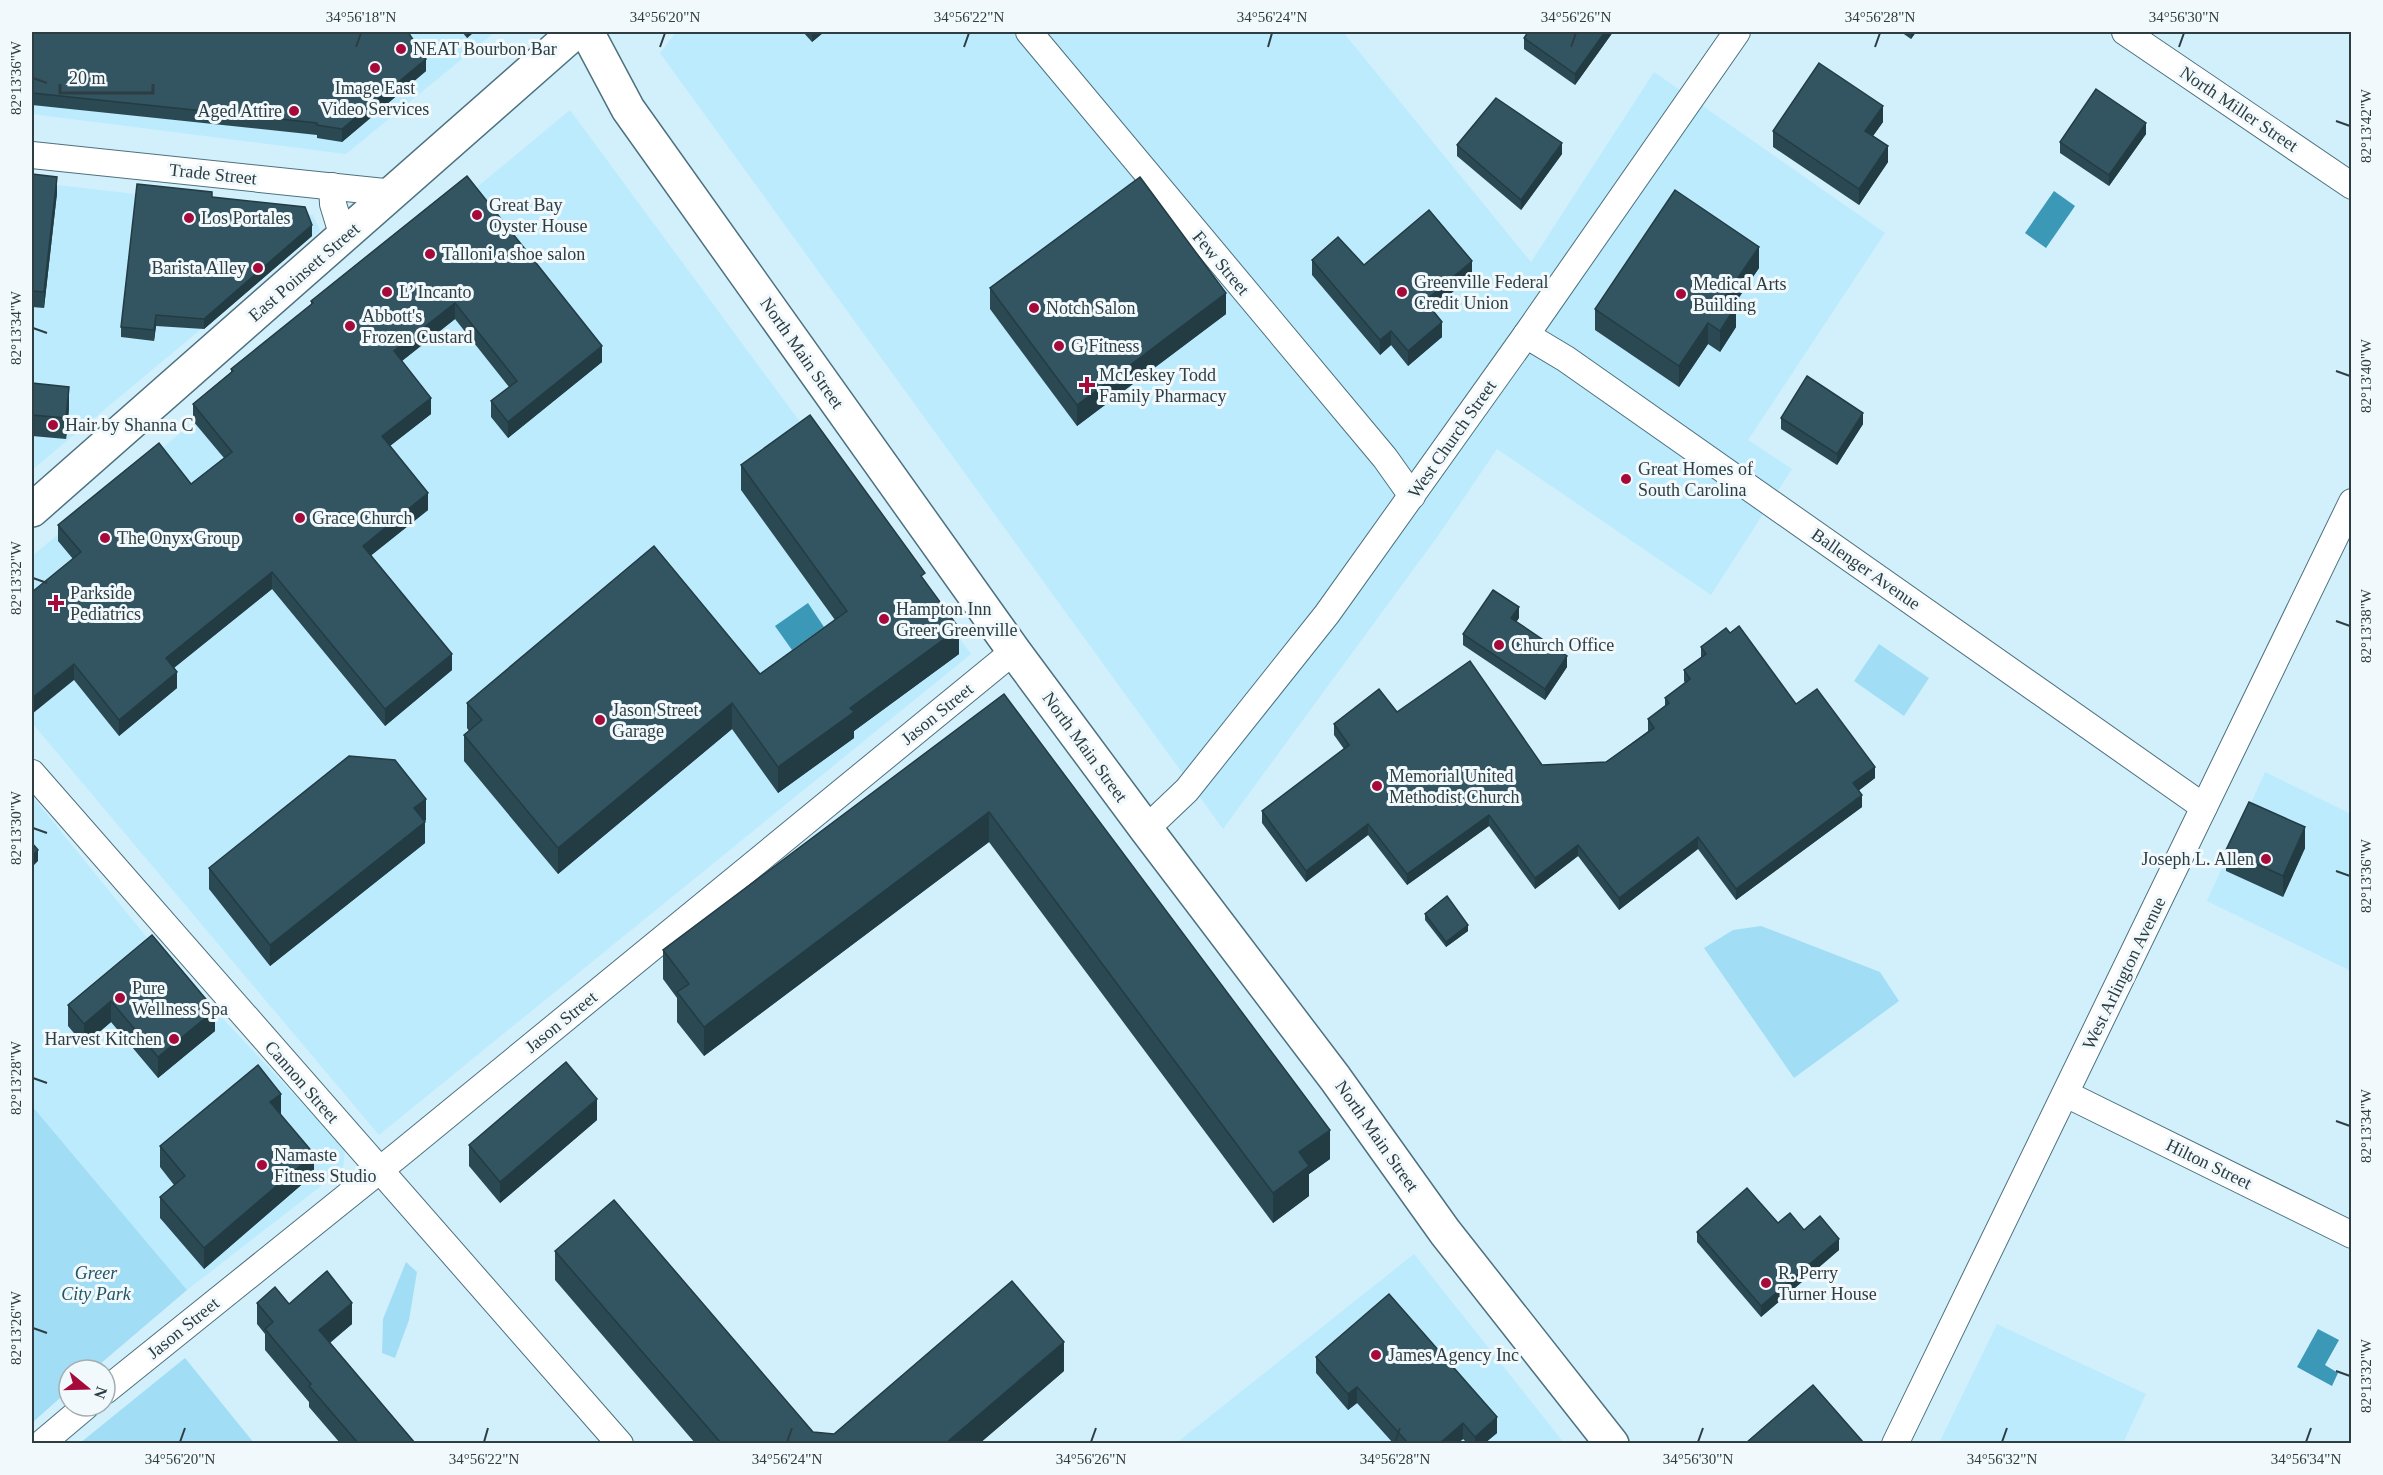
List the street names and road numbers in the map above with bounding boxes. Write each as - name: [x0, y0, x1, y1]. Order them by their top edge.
- street label: North Miller Street: [2176, 62, 2302, 156]
- street label: Trade Street: [168, 159, 258, 189]
- street label: East Poinsett Street: [245, 219, 363, 325]
- street label: Few Street: [1188, 227, 1254, 299]
- street label: North Main Street: [756, 294, 848, 412]
- street label: West Church Street: [1404, 376, 1500, 502]
- street label: Ballenger Avenue: [1808, 524, 1924, 614]
- street label: Jason Street: [897, 679, 977, 749]
- street label: North Main Street: [1038, 688, 1132, 806]
- street label: West Arlington Avenue: [2078, 893, 2170, 1053]
- street label: Jason Street: [521, 987, 601, 1057]
- street label: Cannon Street: [261, 1037, 343, 1127]
- street label: North Main Street: [1331, 1077, 1423, 1195]
- street label: Hilton Street: [2163, 1135, 2255, 1193]
- street label: Jason Street: [143, 1293, 223, 1363]

